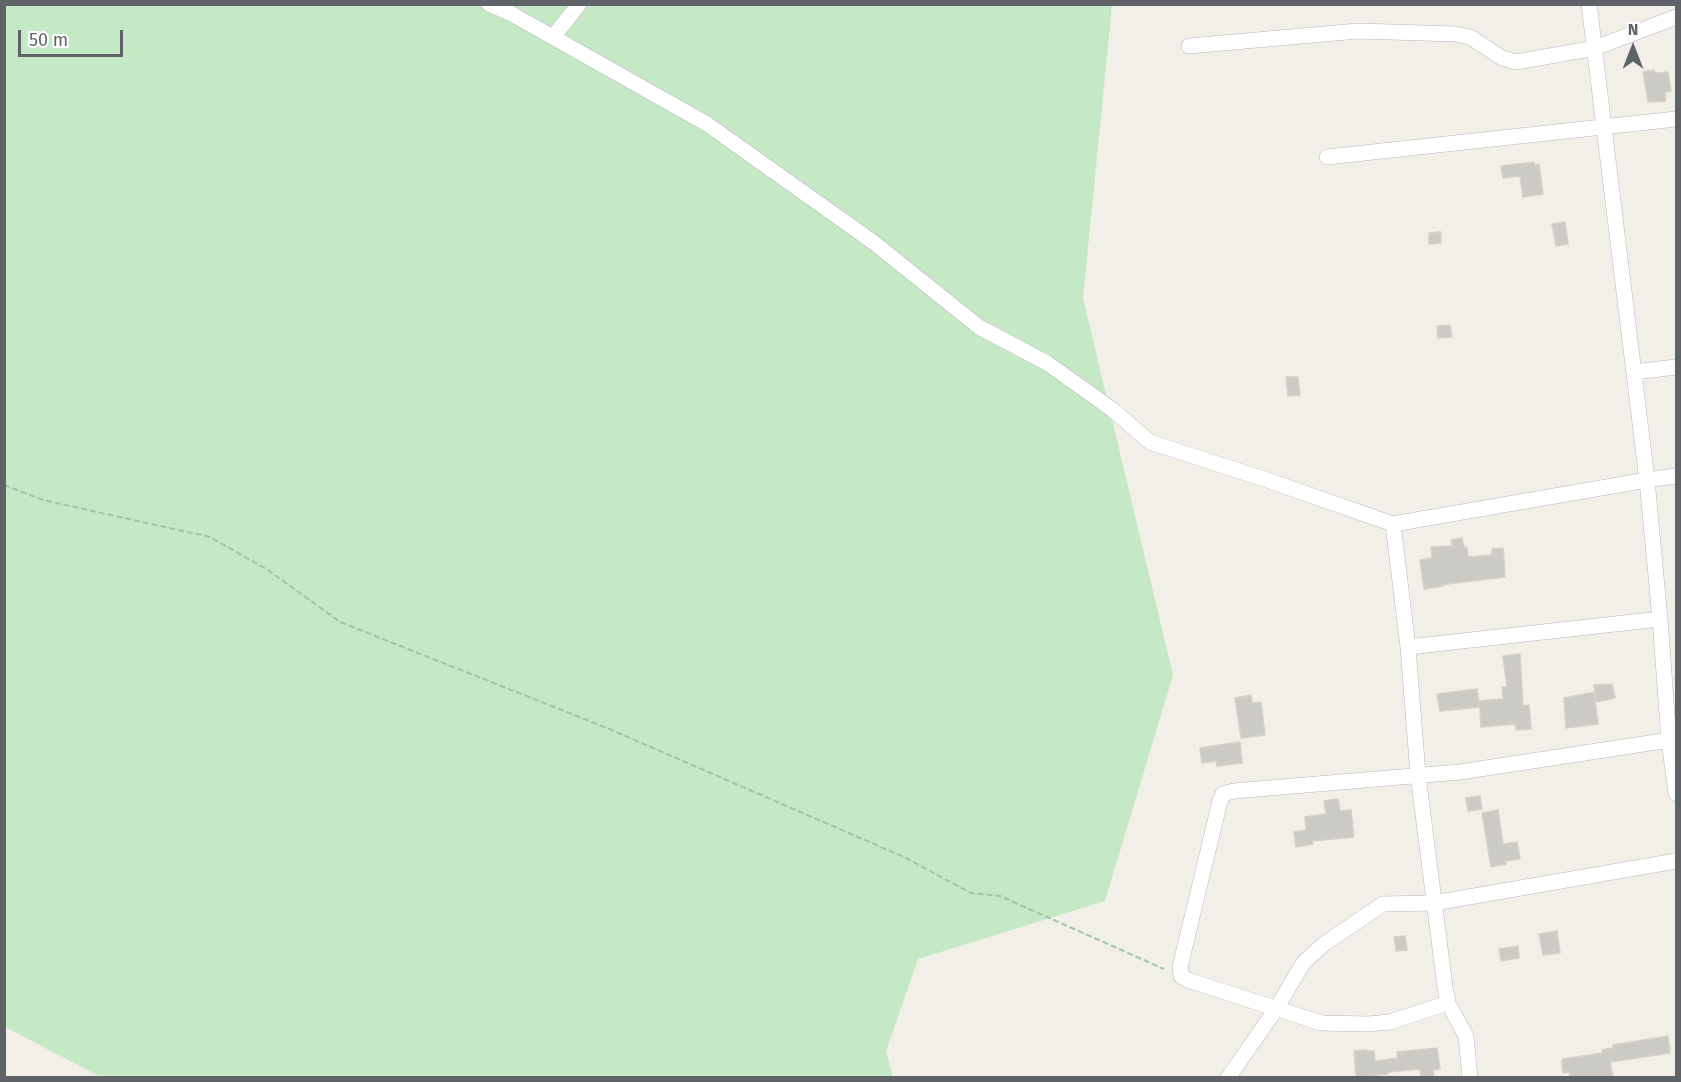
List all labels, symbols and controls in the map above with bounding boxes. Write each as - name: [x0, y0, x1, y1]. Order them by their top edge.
- scale bar: [21, 18, 126, 56]
- north arrow: [1603, 18, 1663, 78]
- text: N: [1628, 20, 1638, 39]
- text: 50 m: [29, 29, 68, 51]

